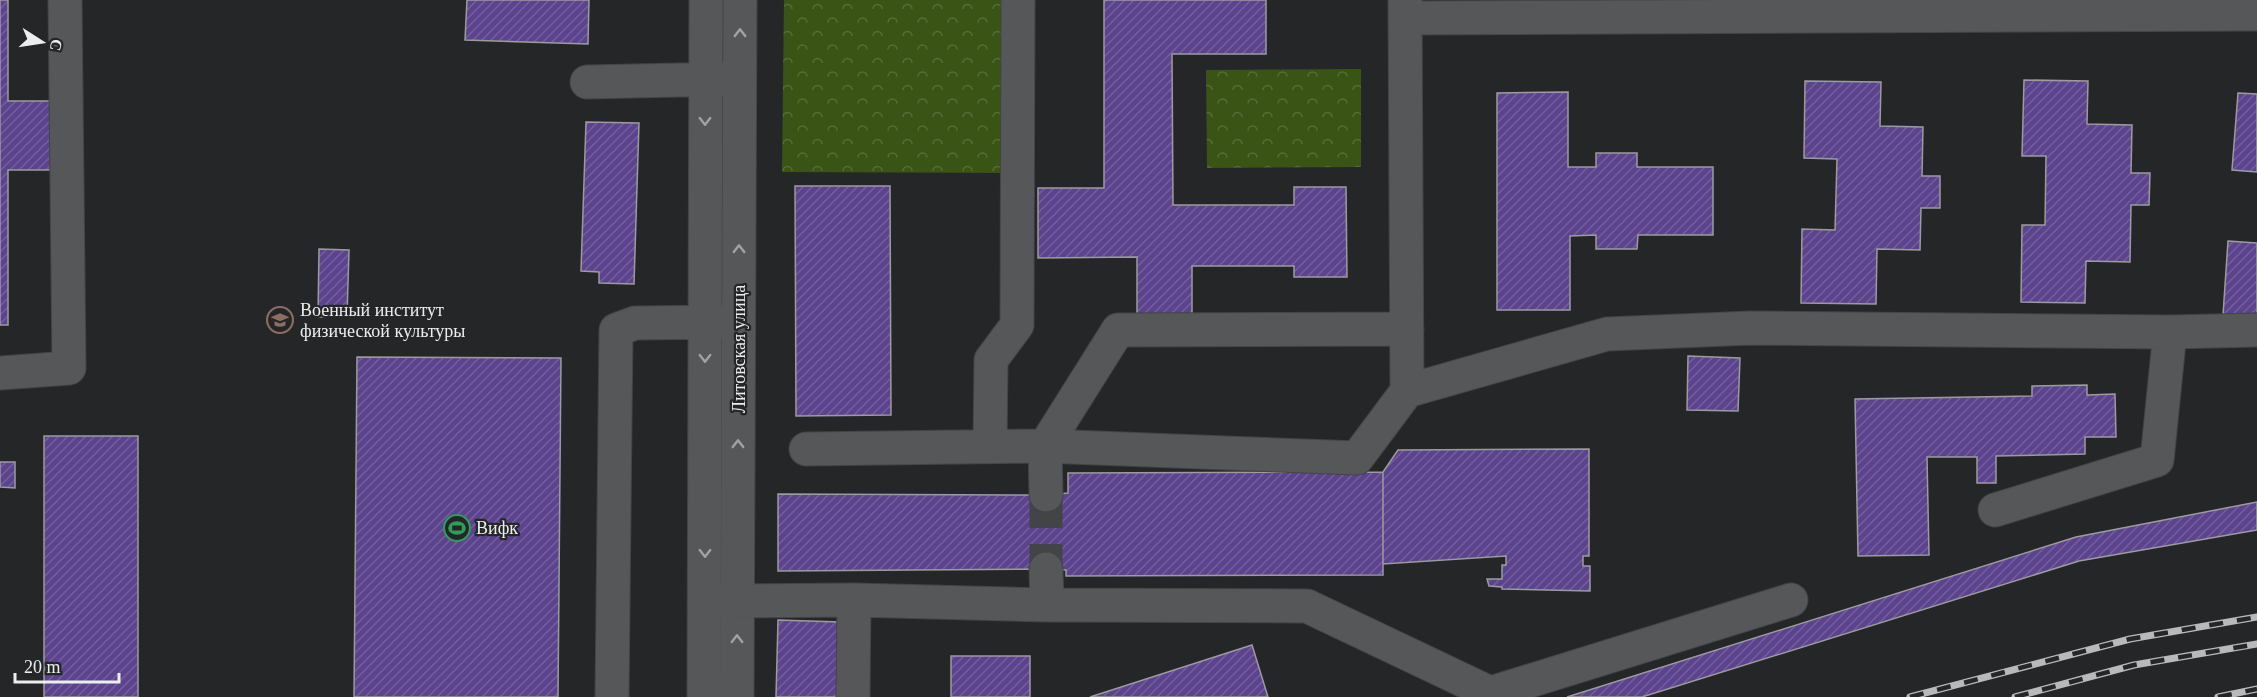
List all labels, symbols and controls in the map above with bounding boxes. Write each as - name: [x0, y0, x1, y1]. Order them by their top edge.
- north arrow: [12, 12, 72, 72]
- one-way arrow: [734, 28, 746, 37]
- text: С: [47, 38, 66, 52]
- one-way arrow: [699, 117, 711, 126]
- one-way arrow: [733, 244, 745, 253]
- street label: Литовская улица: [729, 285, 749, 413]
- place label: Военный институт физической культуры: [300, 300, 465, 341]
- school or university icon: Военный институт физической культуры: [265, 305, 295, 335]
- one-way arrow: [699, 354, 711, 363]
- one-way arrow: [732, 439, 744, 448]
- sports icon: Вифк: [442, 513, 472, 543]
- place label: Вифк: [476, 518, 518, 538]
- one-way arrow: [699, 549, 711, 558]
- one-way arrow: [731, 634, 743, 643]
- scale bar: [15, 646, 118, 684]
- text: 20 m: [24, 657, 61, 677]

